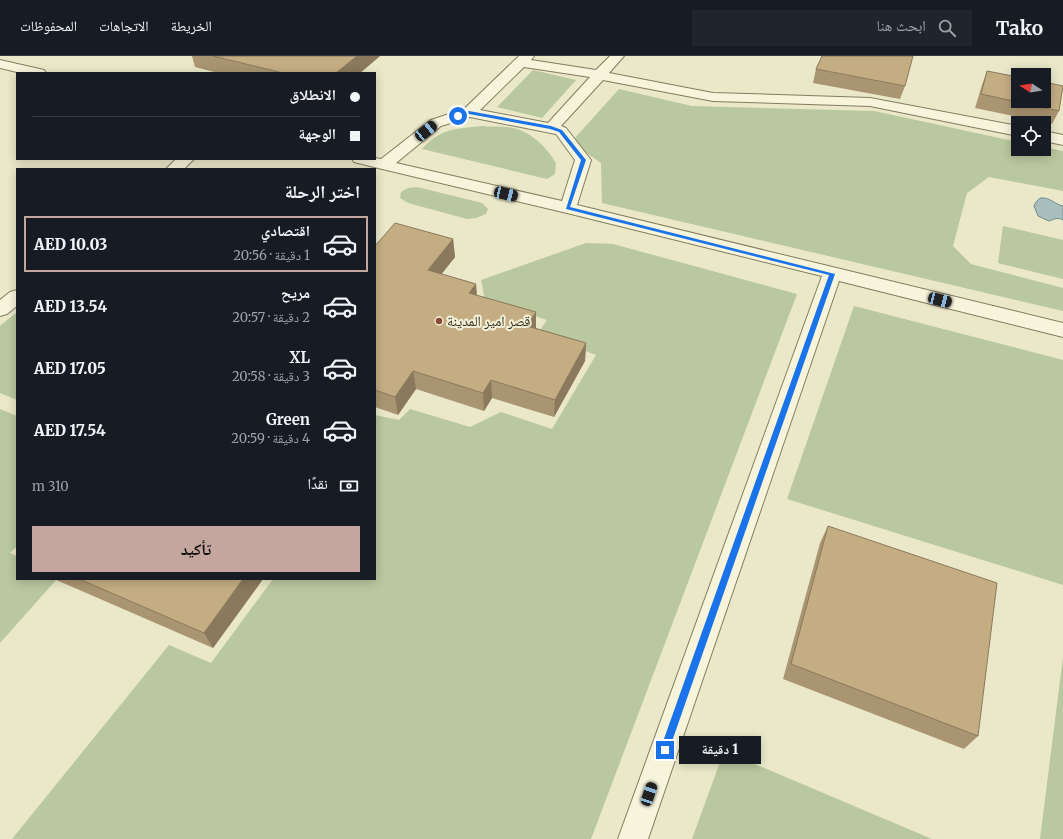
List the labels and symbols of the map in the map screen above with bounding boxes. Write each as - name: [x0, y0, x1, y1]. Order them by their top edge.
- north arrow: [1011, 68, 1051, 108]
- route start: [449, 107, 467, 125]
- car: [413, 119, 439, 143]
- car: [493, 185, 519, 203]
- car: [927, 291, 953, 309]
- place label: قصر امير المدينة: [447, 312, 531, 330]
- marker: قصر امير المدينة: [434, 316, 444, 326]
- callout: 1 دقيقة: [679, 736, 761, 764]
- route end: [656, 741, 674, 759]
- car: [639, 781, 659, 807]

